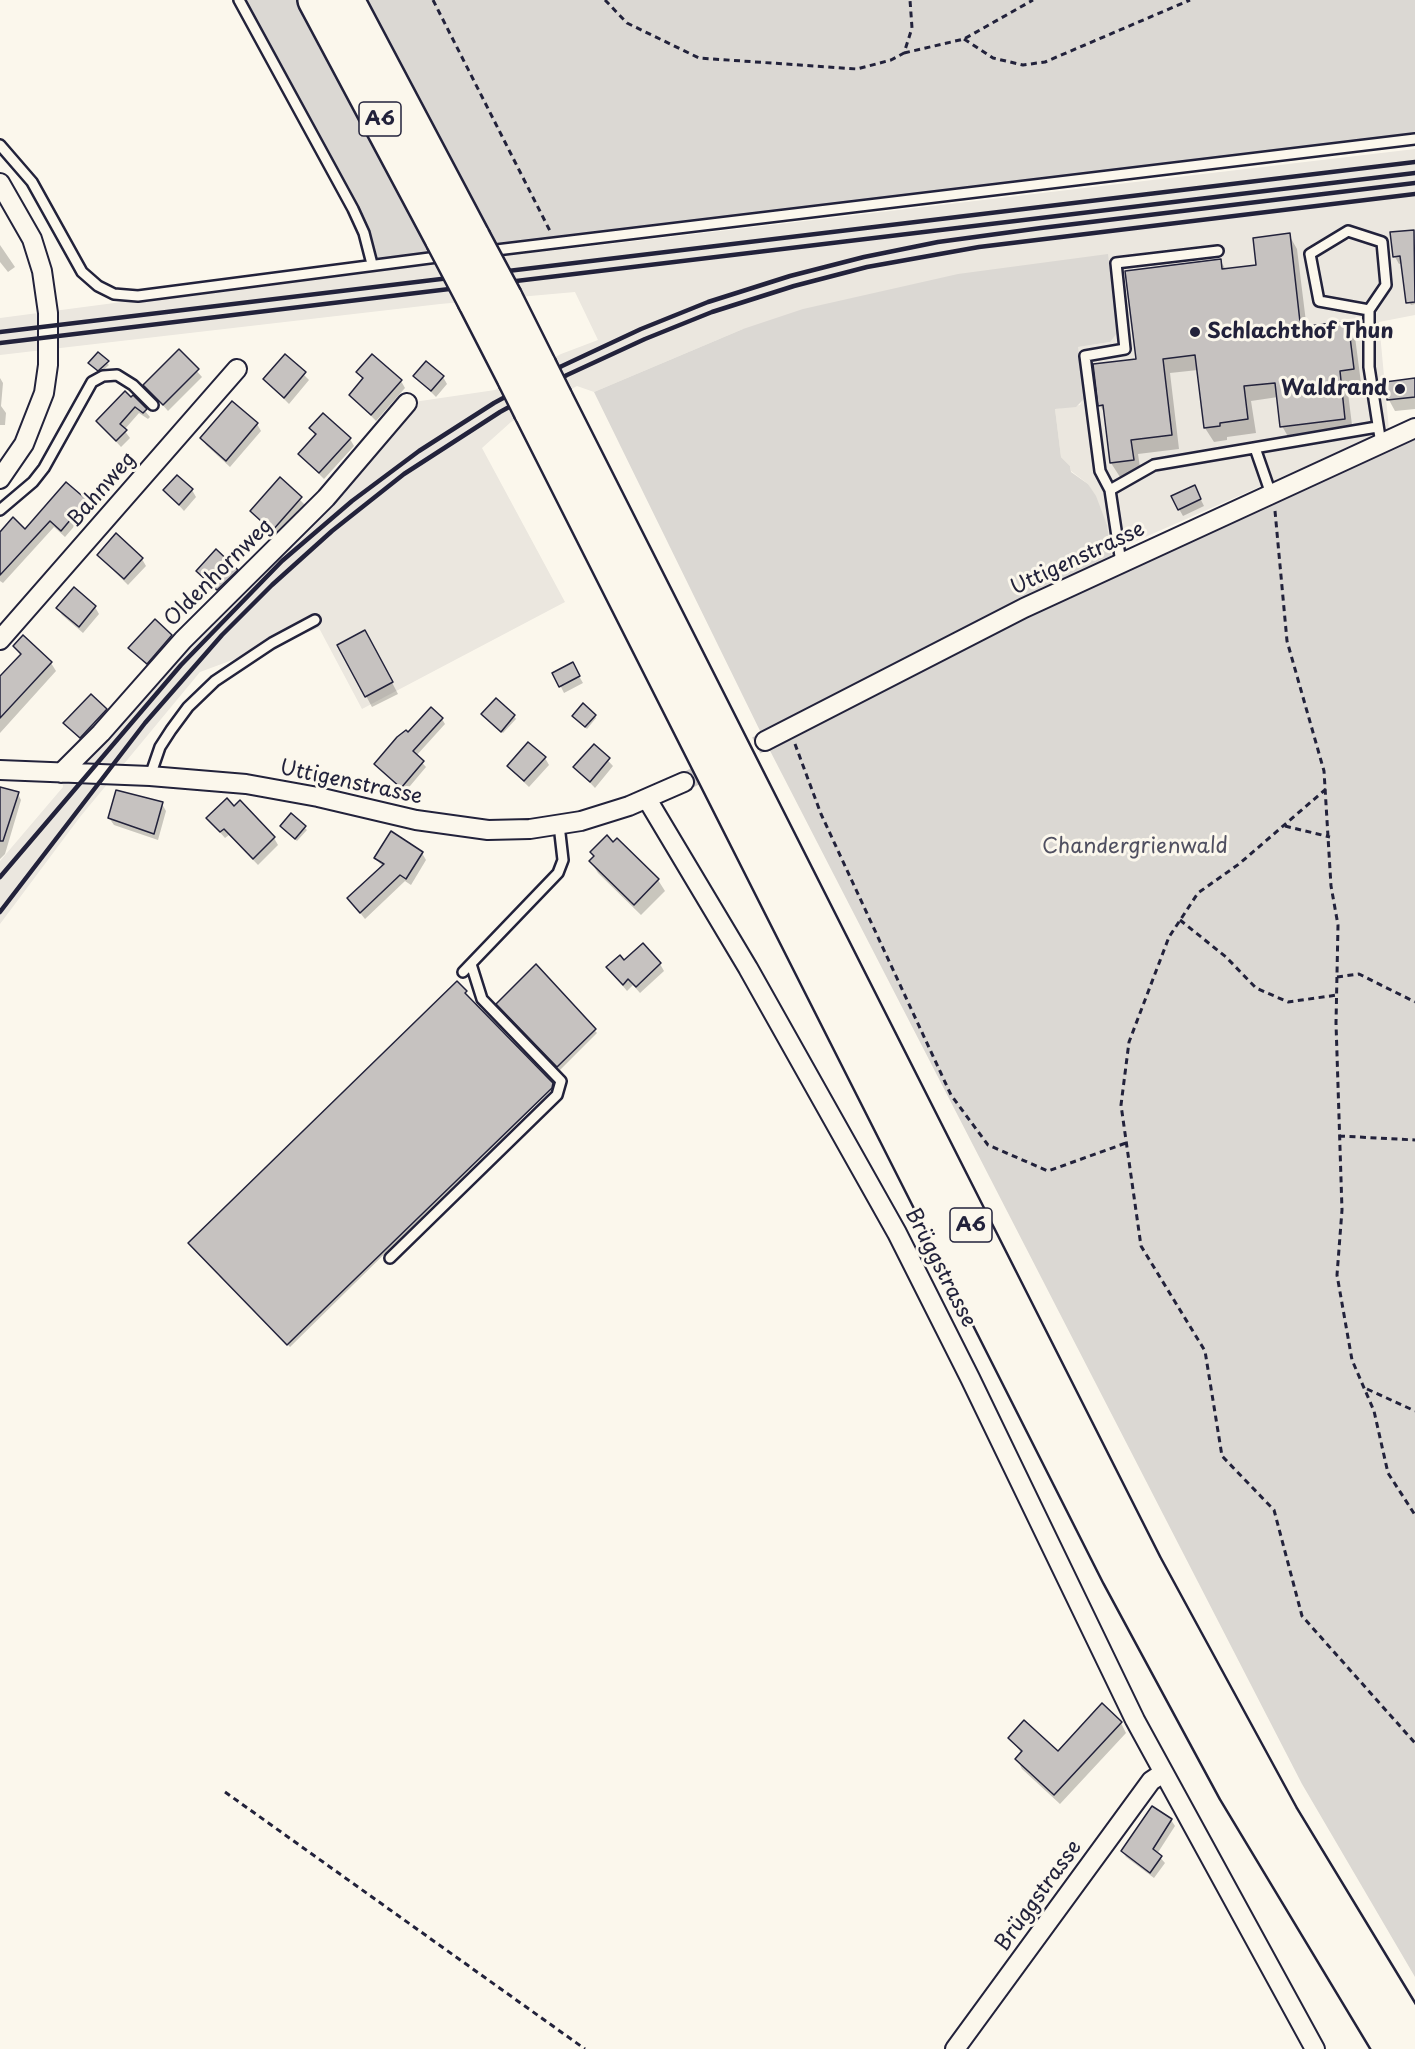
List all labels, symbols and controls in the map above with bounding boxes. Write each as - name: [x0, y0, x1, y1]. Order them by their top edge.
- road number: A6: [359, 102, 401, 136]
- place label: Schlachthof Thun: [1207, 319, 1394, 345]
- marker: Schlachthof Thun: [1188, 325, 1202, 339]
- place label: Waldrand: [1281, 376, 1388, 402]
- marker: Waldrand: [1393, 382, 1407, 396]
- street label: Bahnweg: [62, 447, 142, 533]
- street label: Oldenhornweg: [160, 514, 278, 632]
- street label: Uttigenstrasse: [1007, 517, 1149, 601]
- street label: Uttigenstrasse: [277, 756, 425, 810]
- park label: Chandergrienwald: [1042, 834, 1228, 860]
- street label: Brüggstrasse: [899, 1204, 981, 1332]
- road number: A6: [950, 1208, 992, 1242]
- street label: Brüggstrasse: [990, 1836, 1088, 1956]

